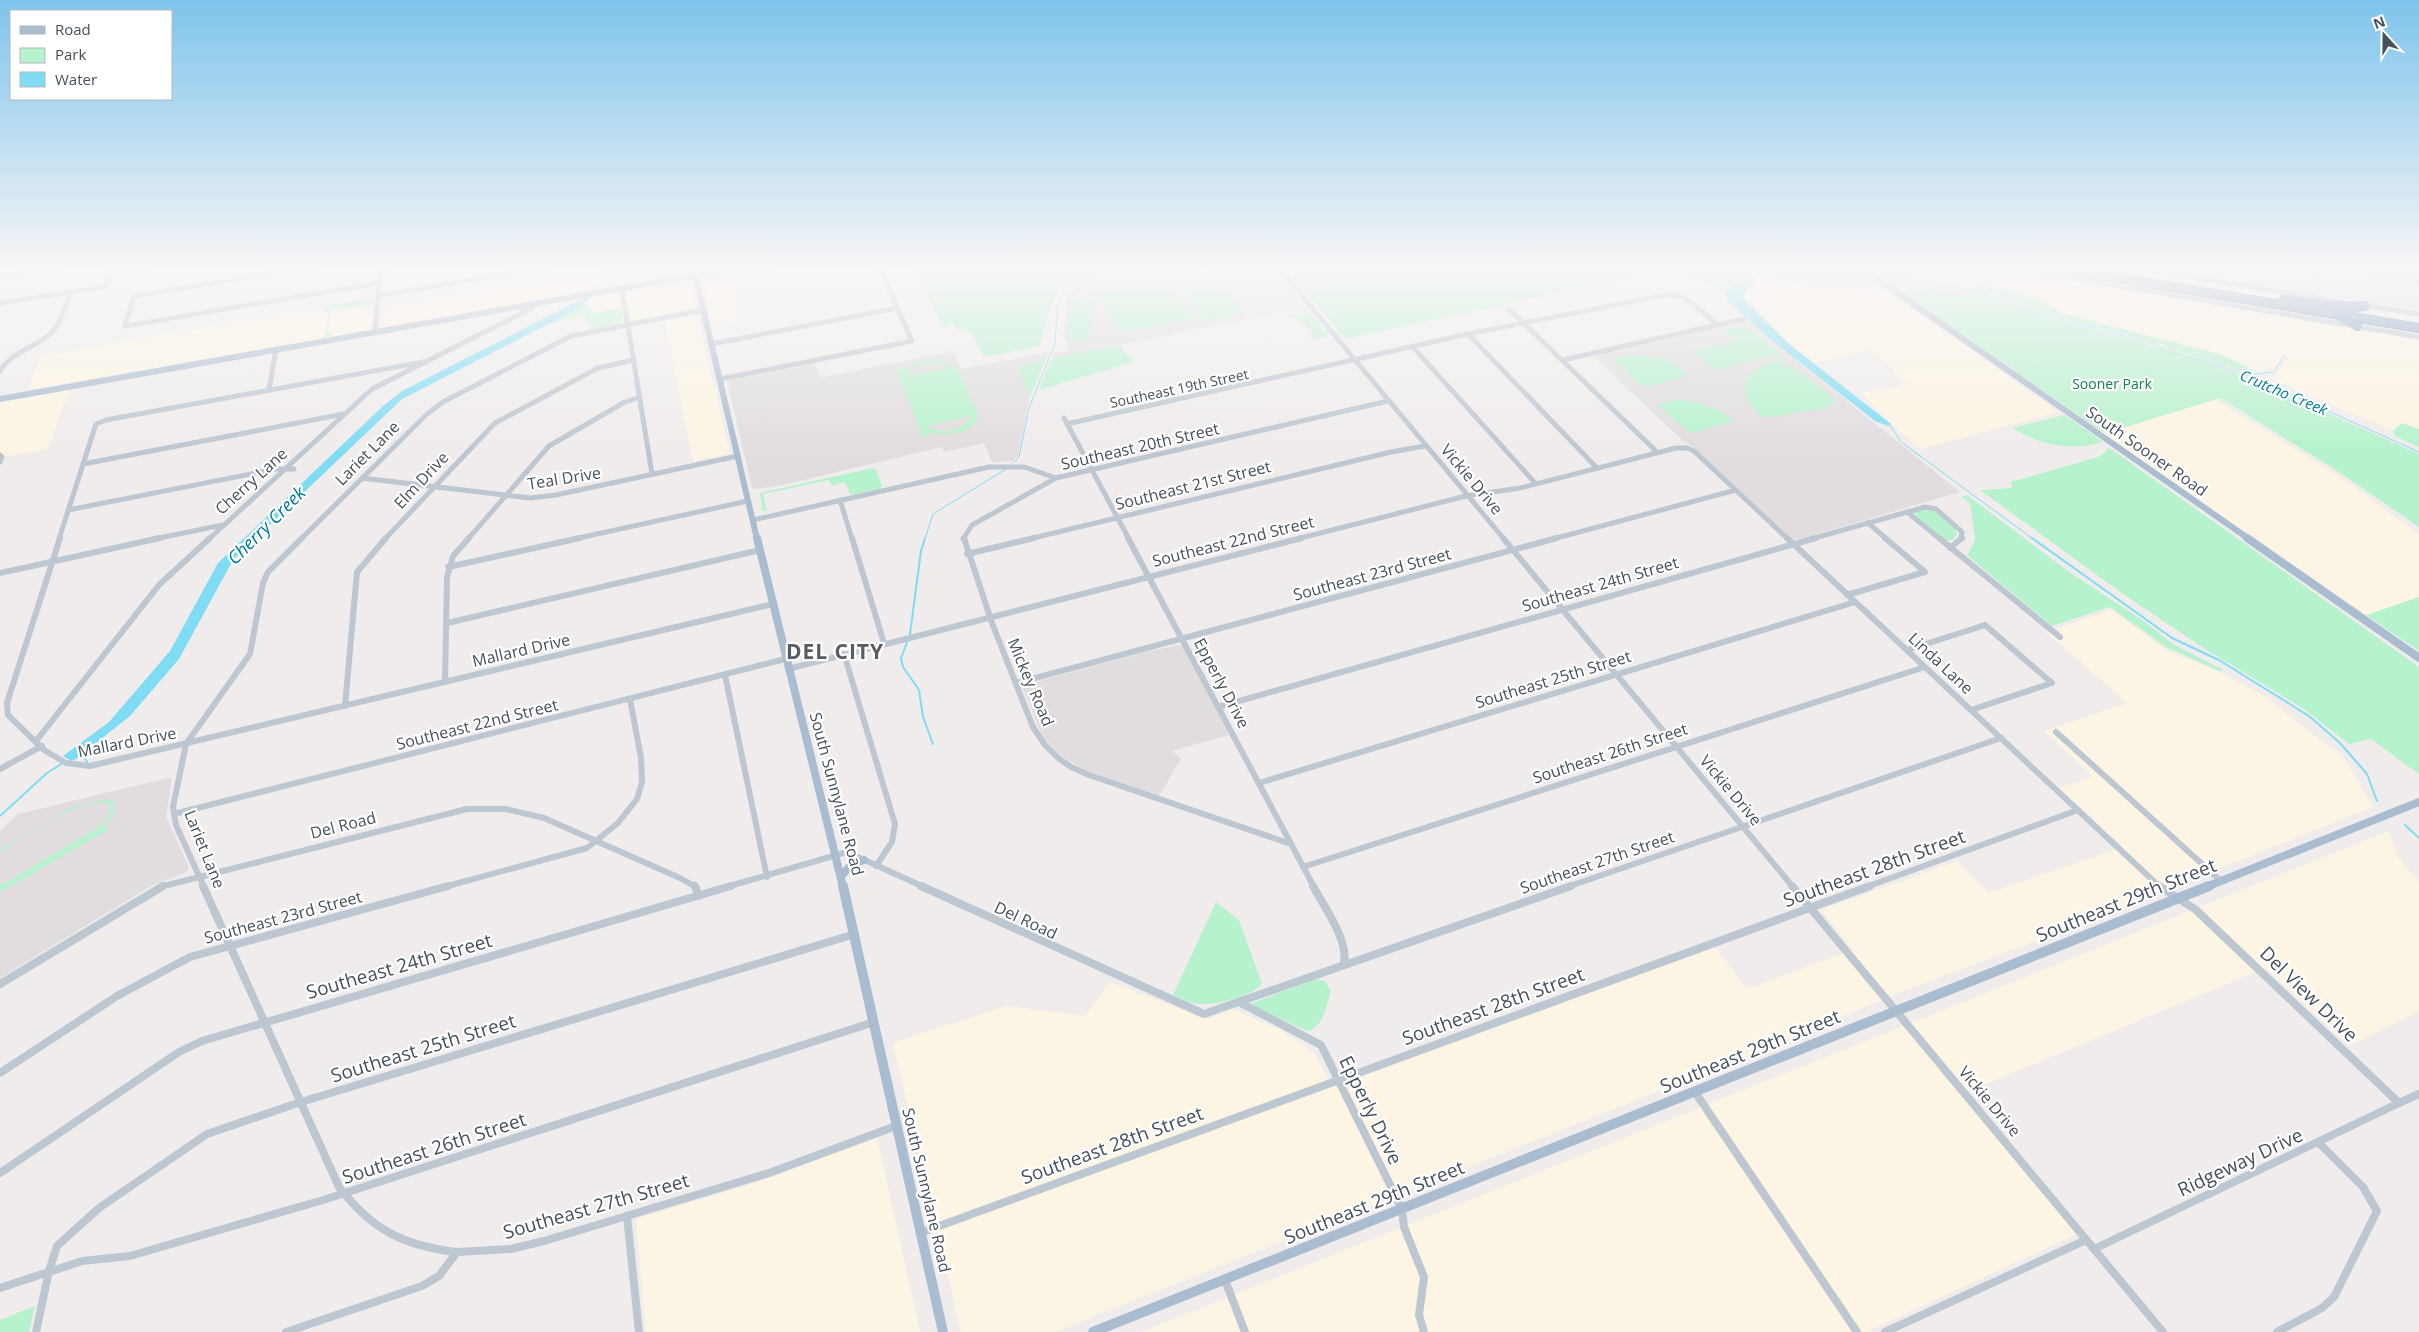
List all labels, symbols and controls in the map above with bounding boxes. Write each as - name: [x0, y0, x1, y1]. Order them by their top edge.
- legend: [10, 10, 172, 100]
- north arrow: [2359, 10, 2409, 60]
- text: N: [2370, 11, 2388, 33]
- text: Road: [55, 19, 91, 39]
- text: Park: [55, 44, 86, 64]
- text: Water: [55, 69, 97, 89]
- street label: Southeast 19th Street: [1108, 364, 1250, 412]
- water label: Crutcho Creek: [2237, 365, 2331, 420]
- park label: Sooner Park: [2072, 374, 2152, 393]
- street label: South Sooner Road: [2082, 401, 2212, 501]
- street label: Lariet Lane: [330, 416, 404, 490]
- street label: Southeast 20th Street: [1059, 417, 1222, 475]
- street label: Vickie Drive: [1436, 439, 1508, 519]
- street label: Cherry Lane: [210, 443, 292, 519]
- street label: Elm Drive: [389, 447, 453, 513]
- street label: Southeast 21st Street: [1113, 455, 1273, 515]
- street label: Teal Drive: [526, 461, 602, 495]
- water label: Cherry Creek: [222, 480, 311, 569]
- street label: Southeast 22nd Street: [1150, 510, 1316, 572]
- street label: Southeast 23rd Street: [1291, 542, 1454, 606]
- street label: Southeast 24th Street: [1519, 551, 1681, 617]
- street label: Linda Lane: [1904, 627, 1978, 699]
- street label: Mallard Drive: [470, 628, 572, 672]
- street label: Epperly Drive: [1189, 634, 1255, 732]
- street label: Mickey Road: [1003, 635, 1059, 729]
- district label: DEL CITY: [786, 637, 884, 665]
- street label: Southeast 25th Street: [1472, 645, 1634, 713]
- street label: Southeast 22nd Street: [394, 693, 560, 755]
- street label: South Sunnylane Road: [805, 710, 869, 878]
- street label: Southeast 26th Street: [1530, 717, 1691, 788]
- street label: Mallard Drive: [76, 722, 178, 762]
- street label: Vickie Drive: [1695, 750, 1767, 830]
- street label: Del Road: [308, 806, 378, 844]
- street label: Lariet Lane: [179, 807, 231, 891]
- street label: Southeast 28th Street: [1779, 823, 1969, 913]
- street label: Southeast 27th Street: [1517, 825, 1677, 899]
- street label: Southeast 29th Street: [2032, 852, 2220, 948]
- street label: Southeast 23rd Street: [202, 885, 365, 949]
- street label: Del Road: [991, 896, 1061, 944]
- street label: Southeast 24th Street: [303, 927, 495, 1005]
- street label: Del View Drive: [2254, 940, 2364, 1048]
- street label: Southeast 28th Street: [1398, 961, 1588, 1051]
- street label: Southeast 29th Street: [1656, 1003, 1844, 1099]
- street label: Southeast 25th Street: [327, 1007, 519, 1089]
- street label: Epperly Drive: [1333, 1051, 1409, 1169]
- street label: Vickie Drive: [1954, 1061, 2026, 1141]
- street label: Southeast 28th Street: [1017, 1100, 1207, 1190]
- street label: Southeast 26th Street: [339, 1106, 530, 1190]
- street label: South Sunnylane Road: [897, 1106, 957, 1274]
- street label: Ridgeway Drive: [2173, 1122, 2307, 1202]
- street label: Southeast 29th Street: [1280, 1154, 1468, 1250]
- street label: Southeast 27th Street: [500, 1167, 692, 1245]

